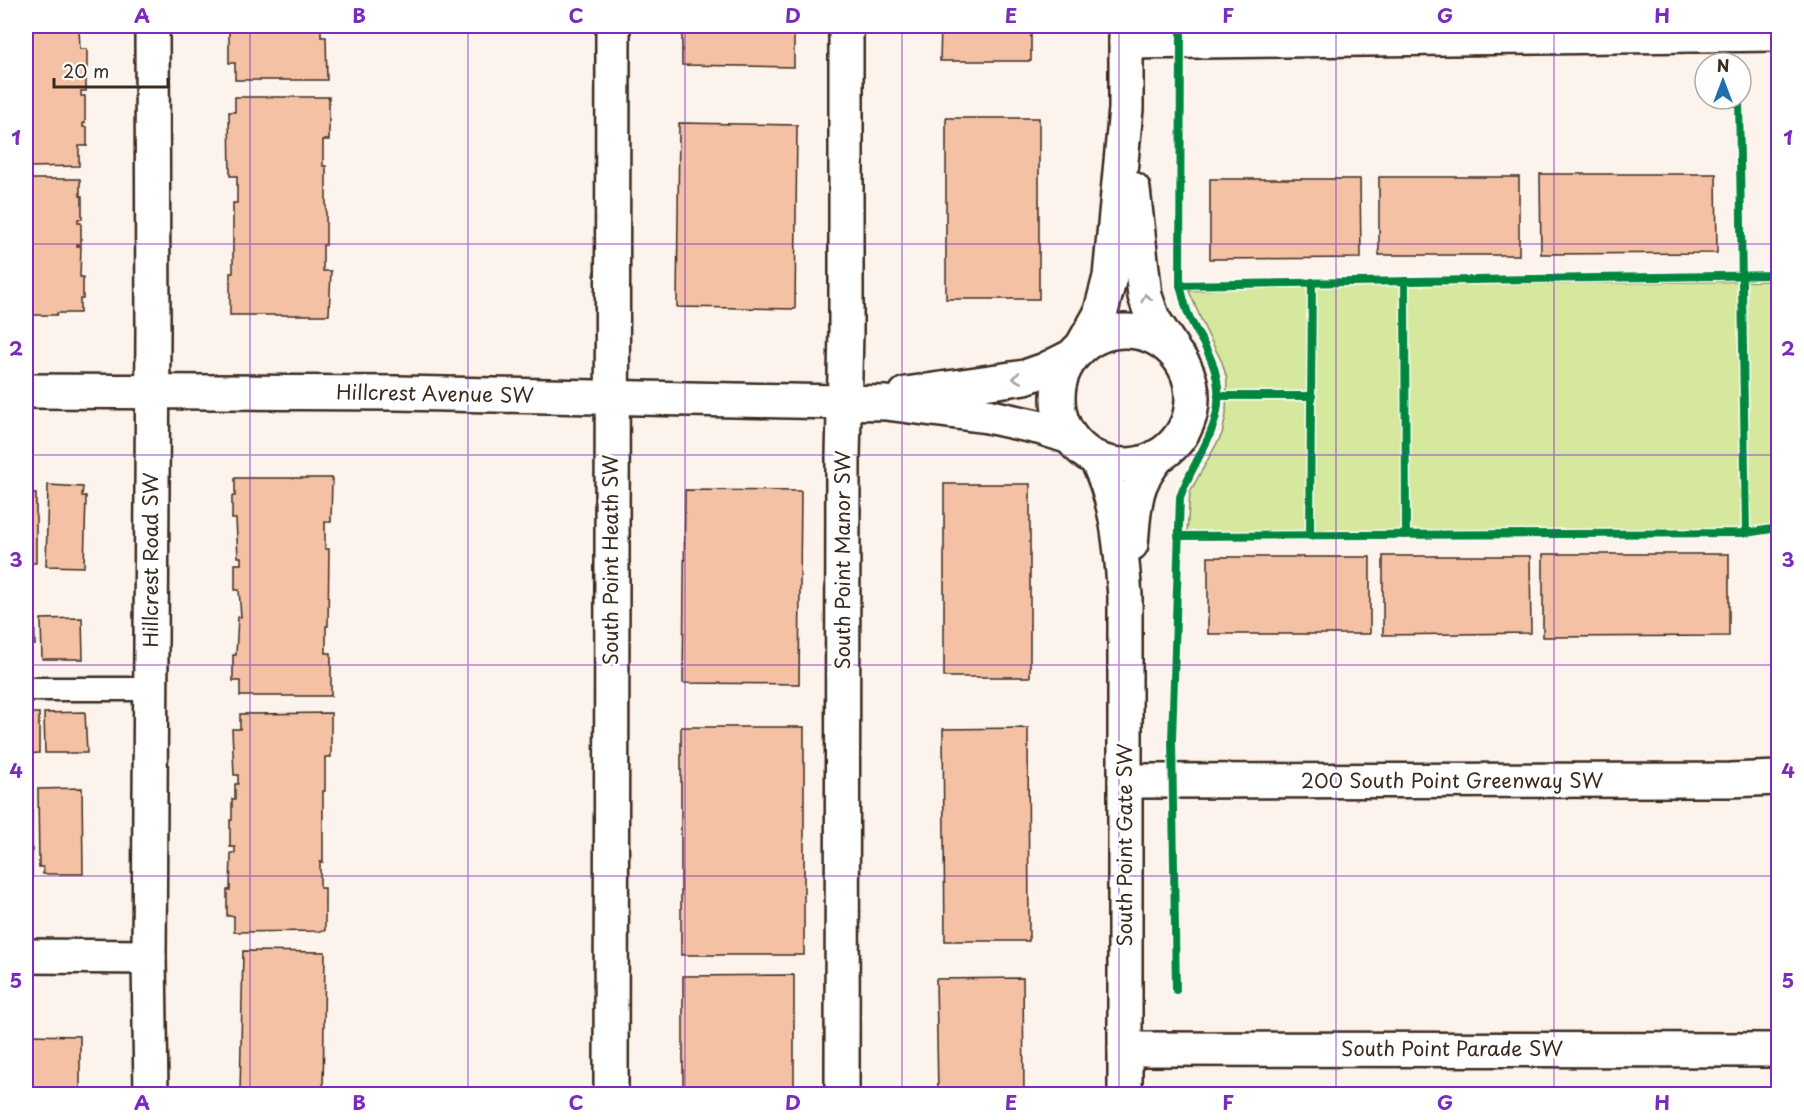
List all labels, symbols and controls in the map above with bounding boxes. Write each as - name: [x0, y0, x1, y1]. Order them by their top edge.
- text: A: [134, 0, 150, 30]
- text: B: [352, 0, 366, 30]
- text: C: [568, 0, 584, 30]
- text: D: [785, 0, 801, 30]
- text: E: [1005, 0, 1017, 30]
- text: F: [1222, 0, 1234, 30]
- text: G: [1437, 0, 1453, 30]
- text: H: [1654, 0, 1670, 30]
- scale bar: [54, 51, 168, 89]
- north arrow: [1693, 51, 1753, 111]
- text: N: [1717, 53, 1729, 77]
- text: 20 m: [63, 57, 109, 84]
- text: 1: [11, 122, 21, 152]
- text: 1: [1783, 122, 1793, 152]
- one-way arrow: [1141, 293, 1154, 303]
- text: 2: [9, 333, 23, 363]
- text: 2: [1781, 333, 1795, 363]
- one-way arrow: [1012, 371, 1022, 384]
- street label: Hillcrest Avenue SW: [336, 376, 535, 410]
- street label: South Point Manor SW: [827, 450, 857, 670]
- street label: South Point Heath SW: [595, 454, 625, 665]
- street label: Hillcrest Road SW: [135, 472, 165, 648]
- text: 3: [9, 544, 23, 574]
- text: 3: [1781, 544, 1795, 574]
- street label: South Point Gate SW: [1109, 743, 1139, 947]
- text: 4: [9, 755, 23, 785]
- text: 4: [1781, 755, 1795, 785]
- street label: 200 South Point Greenway SW: [1301, 765, 1604, 795]
- text: 5: [10, 965, 22, 995]
- text: 5: [1782, 965, 1794, 995]
- street label: South Point Parade SW: [1341, 1033, 1563, 1063]
- text: A: [134, 1087, 150, 1117]
- text: B: [352, 1087, 366, 1117]
- text: C: [568, 1087, 584, 1117]
- text: D: [785, 1087, 801, 1117]
- text: E: [1005, 1087, 1017, 1117]
- text: F: [1222, 1087, 1234, 1117]
- text: G: [1437, 1087, 1453, 1117]
- text: H: [1654, 1087, 1670, 1117]

